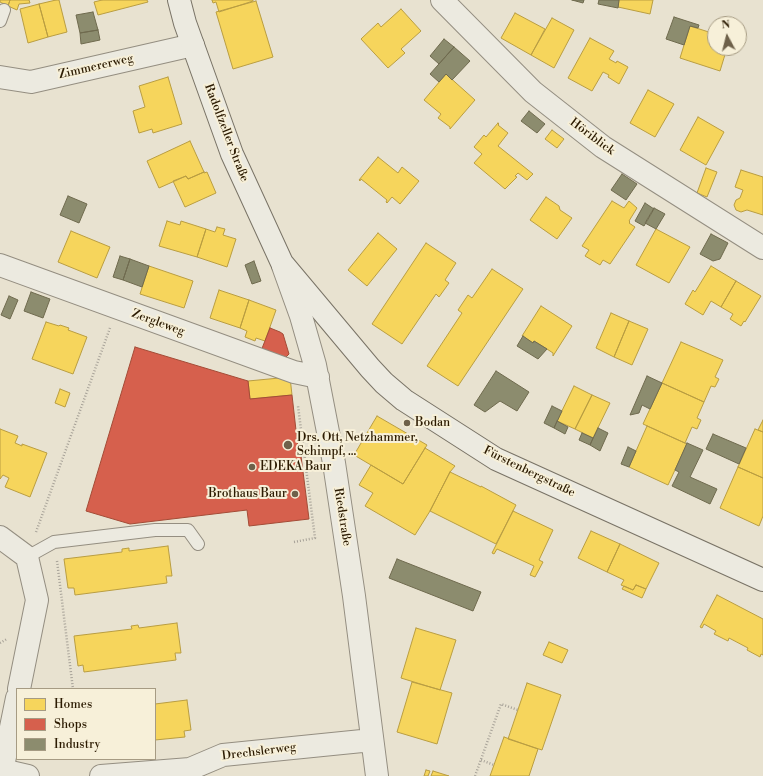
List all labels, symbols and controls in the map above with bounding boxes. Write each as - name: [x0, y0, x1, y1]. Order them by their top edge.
- north arrow: [707, 16, 747, 56]
- text: N: [720, 18, 731, 33]
- street label: Zimmererweg: [57, 51, 135, 83]
- street label: Radolfzeller Straße: [201, 82, 251, 184]
- street label: Höriblick: [567, 115, 617, 159]
- street label: Zergleweg: [130, 307, 186, 339]
- place label: Bodan: [415, 416, 450, 430]
- marker: Bodan: [402, 418, 412, 428]
- place label: Drs. Ott, Netzhammer, Schimpf, ...: [297, 431, 418, 459]
- marker: Drs. Ott, Netzhammer, Schimpf, ...: [282, 439, 294, 451]
- street label: Fürstenbergstraße: [481, 444, 577, 500]
- place label: EDEKA Baur: [260, 460, 331, 474]
- marker: EDEKA Baur: [247, 462, 257, 472]
- place label: Brothaus Baur: [208, 487, 287, 501]
- street label: Riedstraße: [330, 487, 354, 547]
- marker: Brothaus Baur: [290, 489, 300, 499]
- legend: [16, 688, 156, 760]
- text: Homes: [54, 697, 92, 712]
- text: Shops: [54, 717, 87, 732]
- text: Industry: [54, 737, 100, 752]
- street label: Drechslerweg: [221, 740, 297, 764]

